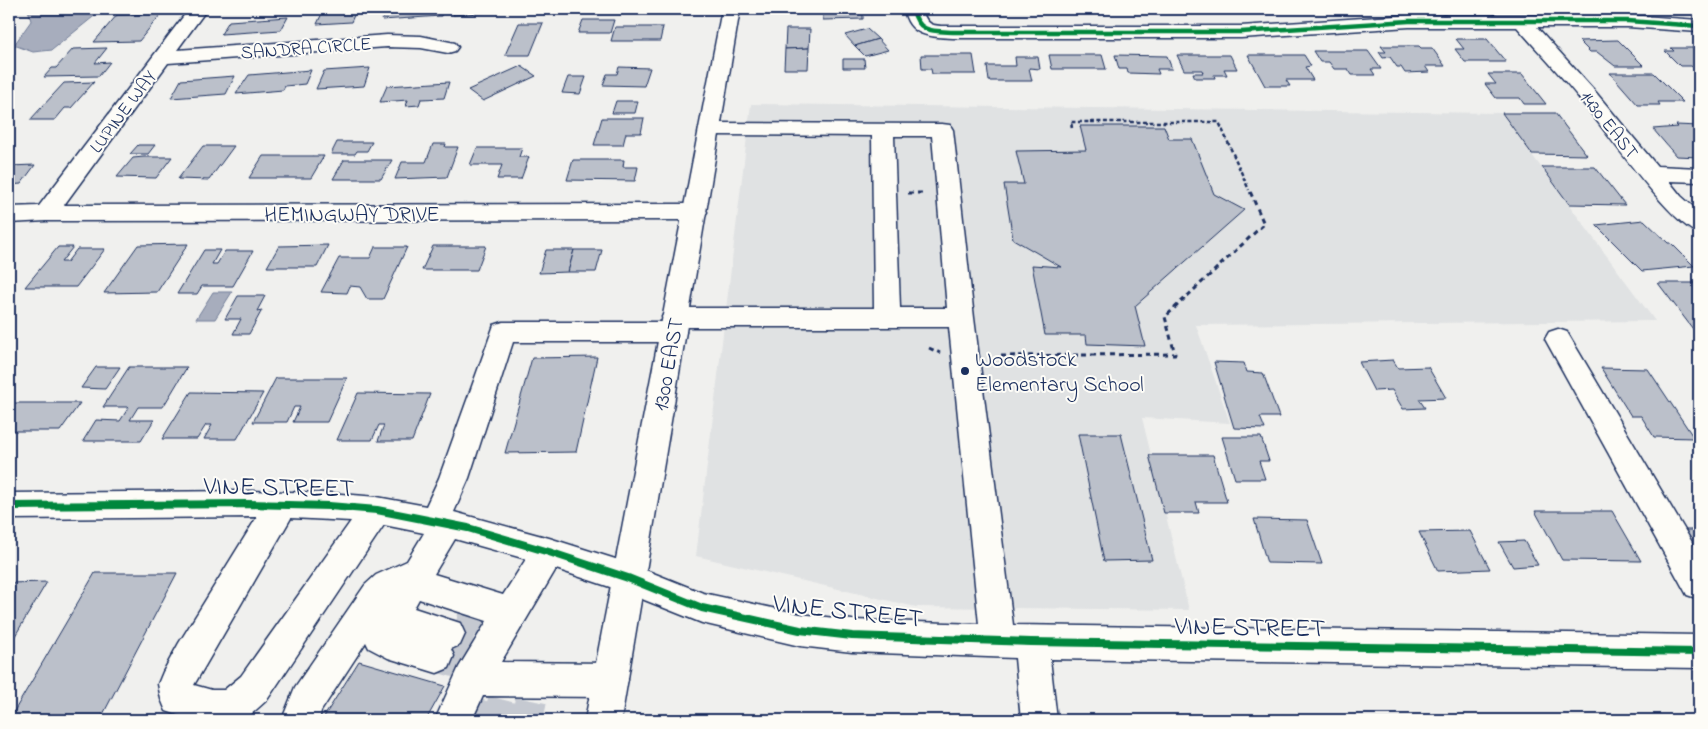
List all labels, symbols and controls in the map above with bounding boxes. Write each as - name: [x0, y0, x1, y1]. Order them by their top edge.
- street label: SANDRA CIRCLE: [240, 31, 372, 68]
- street label: LUPINE WAY: [84, 65, 164, 160]
- street label: 1430 EAST: [1572, 86, 1644, 166]
- street label: HEMINGWAY DRIVE: [264, 200, 440, 232]
- street label: 1300 EAST: [646, 315, 694, 414]
- place label: Woodstock Elementary School: [975, 345, 1144, 403]
- marker: Woodstock Elementary School: [959, 365, 971, 377]
- street label: VINE STREET: [202, 469, 355, 509]
- street label: VINE STREET: [770, 586, 925, 640]
- street label: VINE STREET: [1173, 609, 1326, 649]

